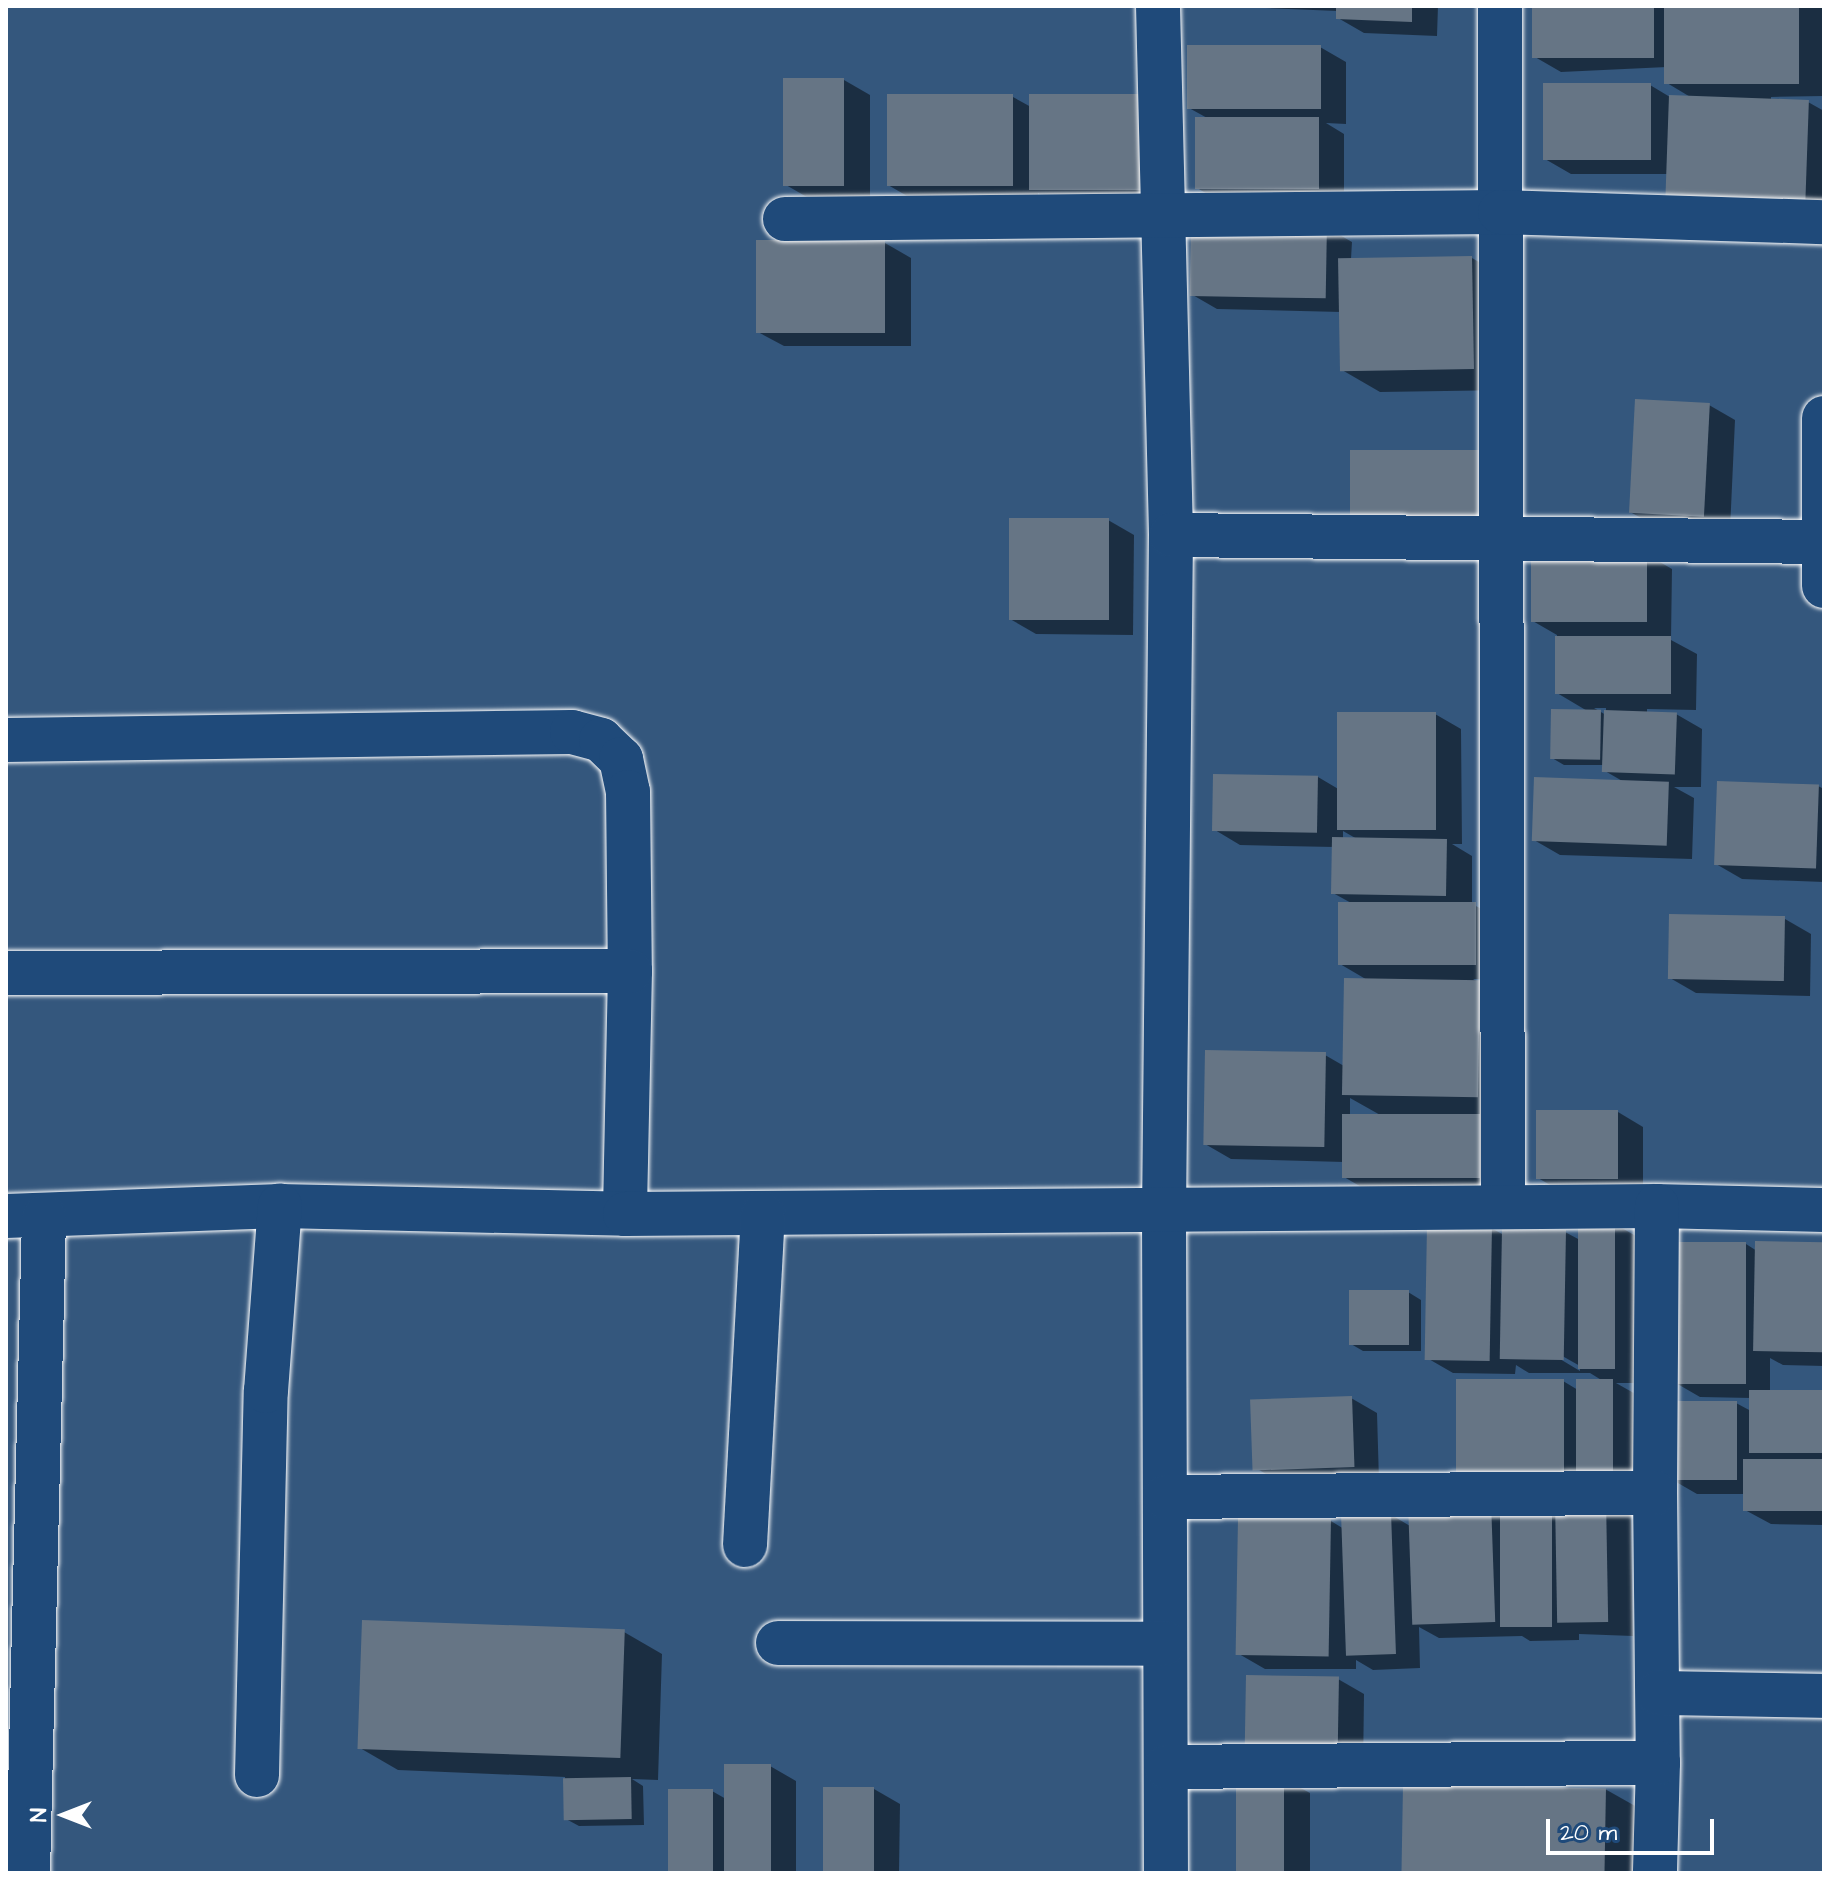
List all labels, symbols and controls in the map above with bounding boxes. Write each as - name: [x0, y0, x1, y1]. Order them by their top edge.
- north arrow: [24, 1775, 104, 1855]
- scale bar: [1550, 1803, 1718, 1853]
- text: N: [24, 1808, 55, 1822]
- text: 20 m: [1560, 1816, 1617, 1850]

